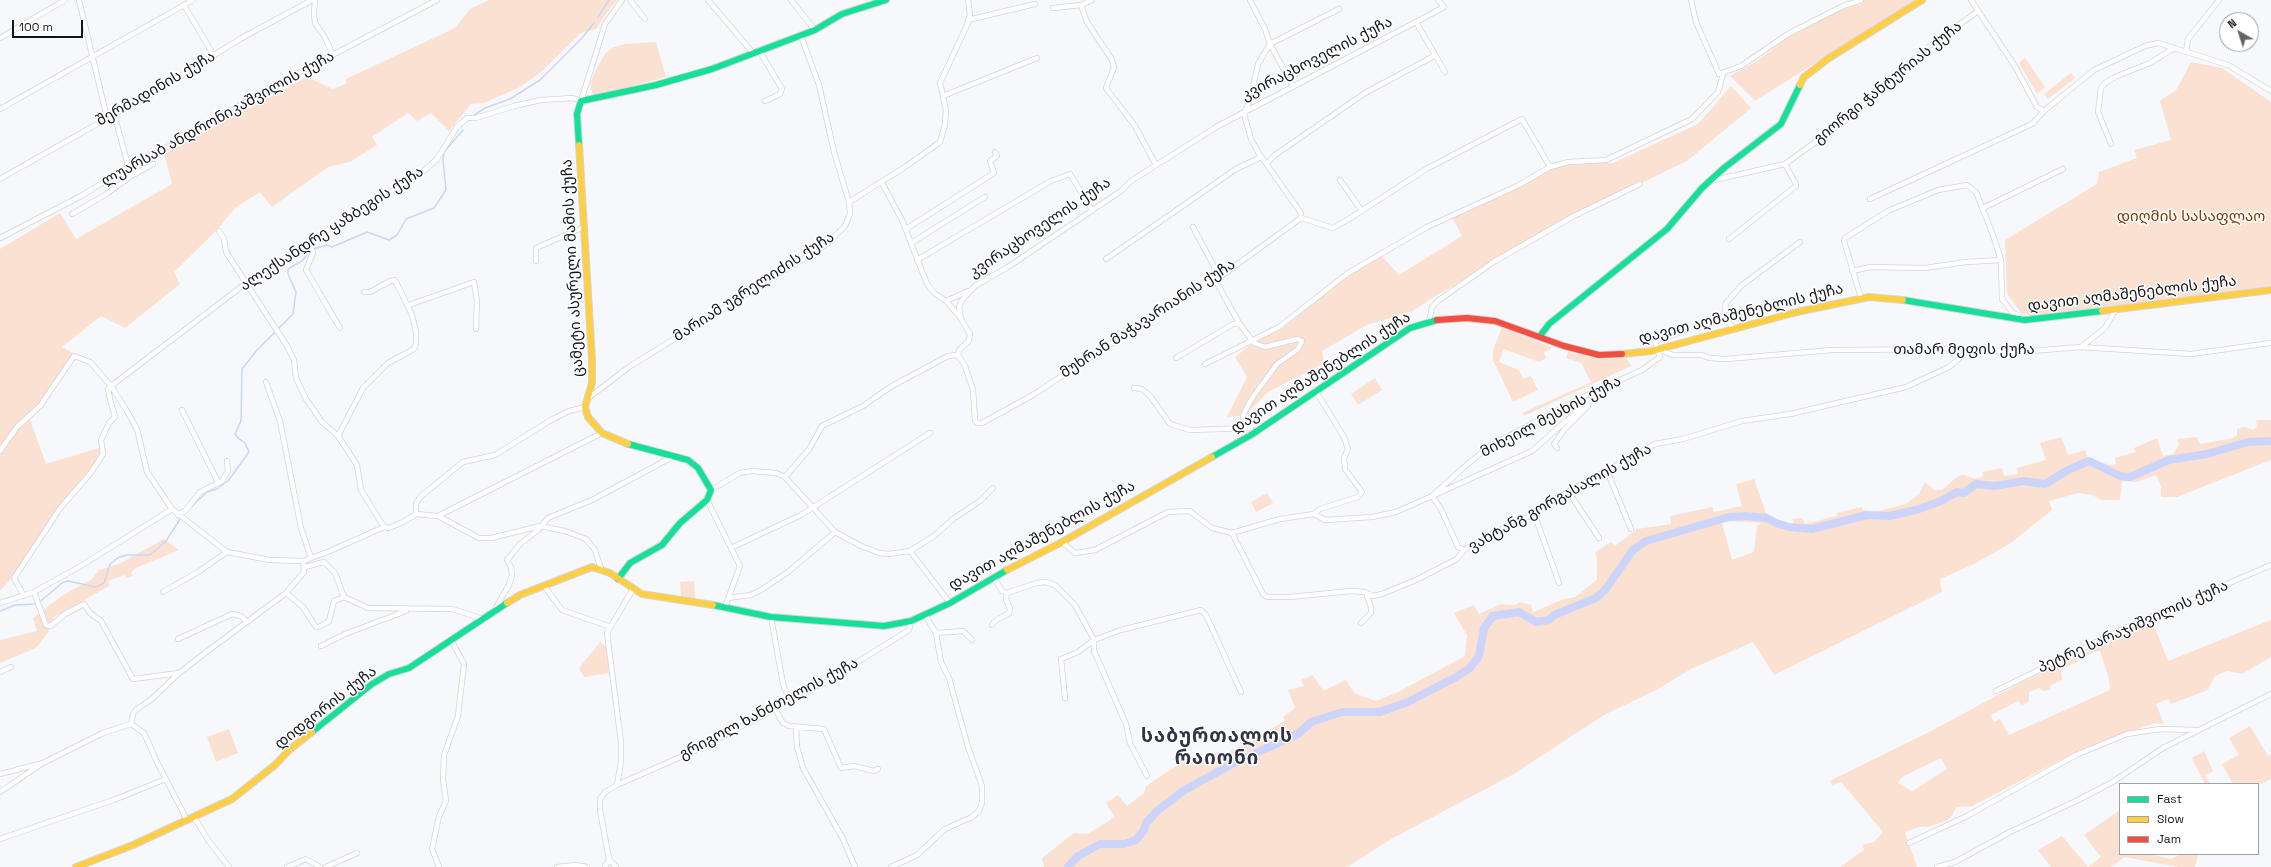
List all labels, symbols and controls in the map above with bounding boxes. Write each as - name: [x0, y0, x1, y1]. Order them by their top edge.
- scale bar: [14, 12, 85, 38]
- north arrow: [2219, 12, 2259, 52]
- street label: კვირაცხოველის ქუჩა: [1238, 13, 1396, 105]
- text: N: [2225, 16, 2239, 31]
- street label: გიორგი ჭანტურიას ქუჩა: [1810, 18, 1966, 148]
- text: 100 m: [19, 19, 53, 35]
- street label: ლუარსაბ ანდრონიკაშვილის ქუჩა: [98, 47, 338, 191]
- street label: შერმადინის ქუჩა: [93, 48, 219, 130]
- street label: ცამეტი ასურელი მამის ქუჩა: [558, 159, 588, 377]
- street label: ალექსანდრე ყაზბეგის ქუჩა: [237, 163, 427, 295]
- street label: კვირაცხოველის ქუჩა: [966, 174, 1114, 282]
- park label: დიღმის სასაფლაო: [2117, 208, 2265, 226]
- street label: მარიამ უგრელიძის ქუჩა: [670, 228, 838, 346]
- street label: მუხრან მაჭავარიანის ქუჩა: [1057, 256, 1239, 382]
- street label: დავით აღმაშენებლის ქუჩა: [2027, 272, 2237, 316]
- street label: დავით აღმაშენებლის ქუჩა: [1637, 280, 1845, 348]
- street label: დავით აღმაშენებლის ქუჩა: [1228, 308, 1414, 438]
- street label: თამარ მეფის ქუჩა: [1893, 341, 2035, 359]
- street label: მიხეილ მესხის ქუჩა: [1478, 372, 1624, 462]
- street label: ვახტანგ გორგასალის ქუჩა: [1465, 440, 1655, 556]
- street label: დავით აღმაშენებლის ქუჩა: [946, 477, 1138, 595]
- street label: პეტრე სარაჯიშვილის ქუჩა: [2035, 577, 2231, 677]
- street label: გრიგოლ ხანძთელის ქუჩა: [676, 654, 862, 764]
- street label: დიდგორის ქუჩა: [272, 663, 380, 753]
- district label: საბურთალოს რაიონი: [1141, 726, 1293, 770]
- legend: [2119, 783, 2259, 855]
- text: Fast: [2157, 791, 2182, 807]
- text: Slow: [2157, 811, 2184, 827]
- text: Jam: [2157, 831, 2181, 847]

